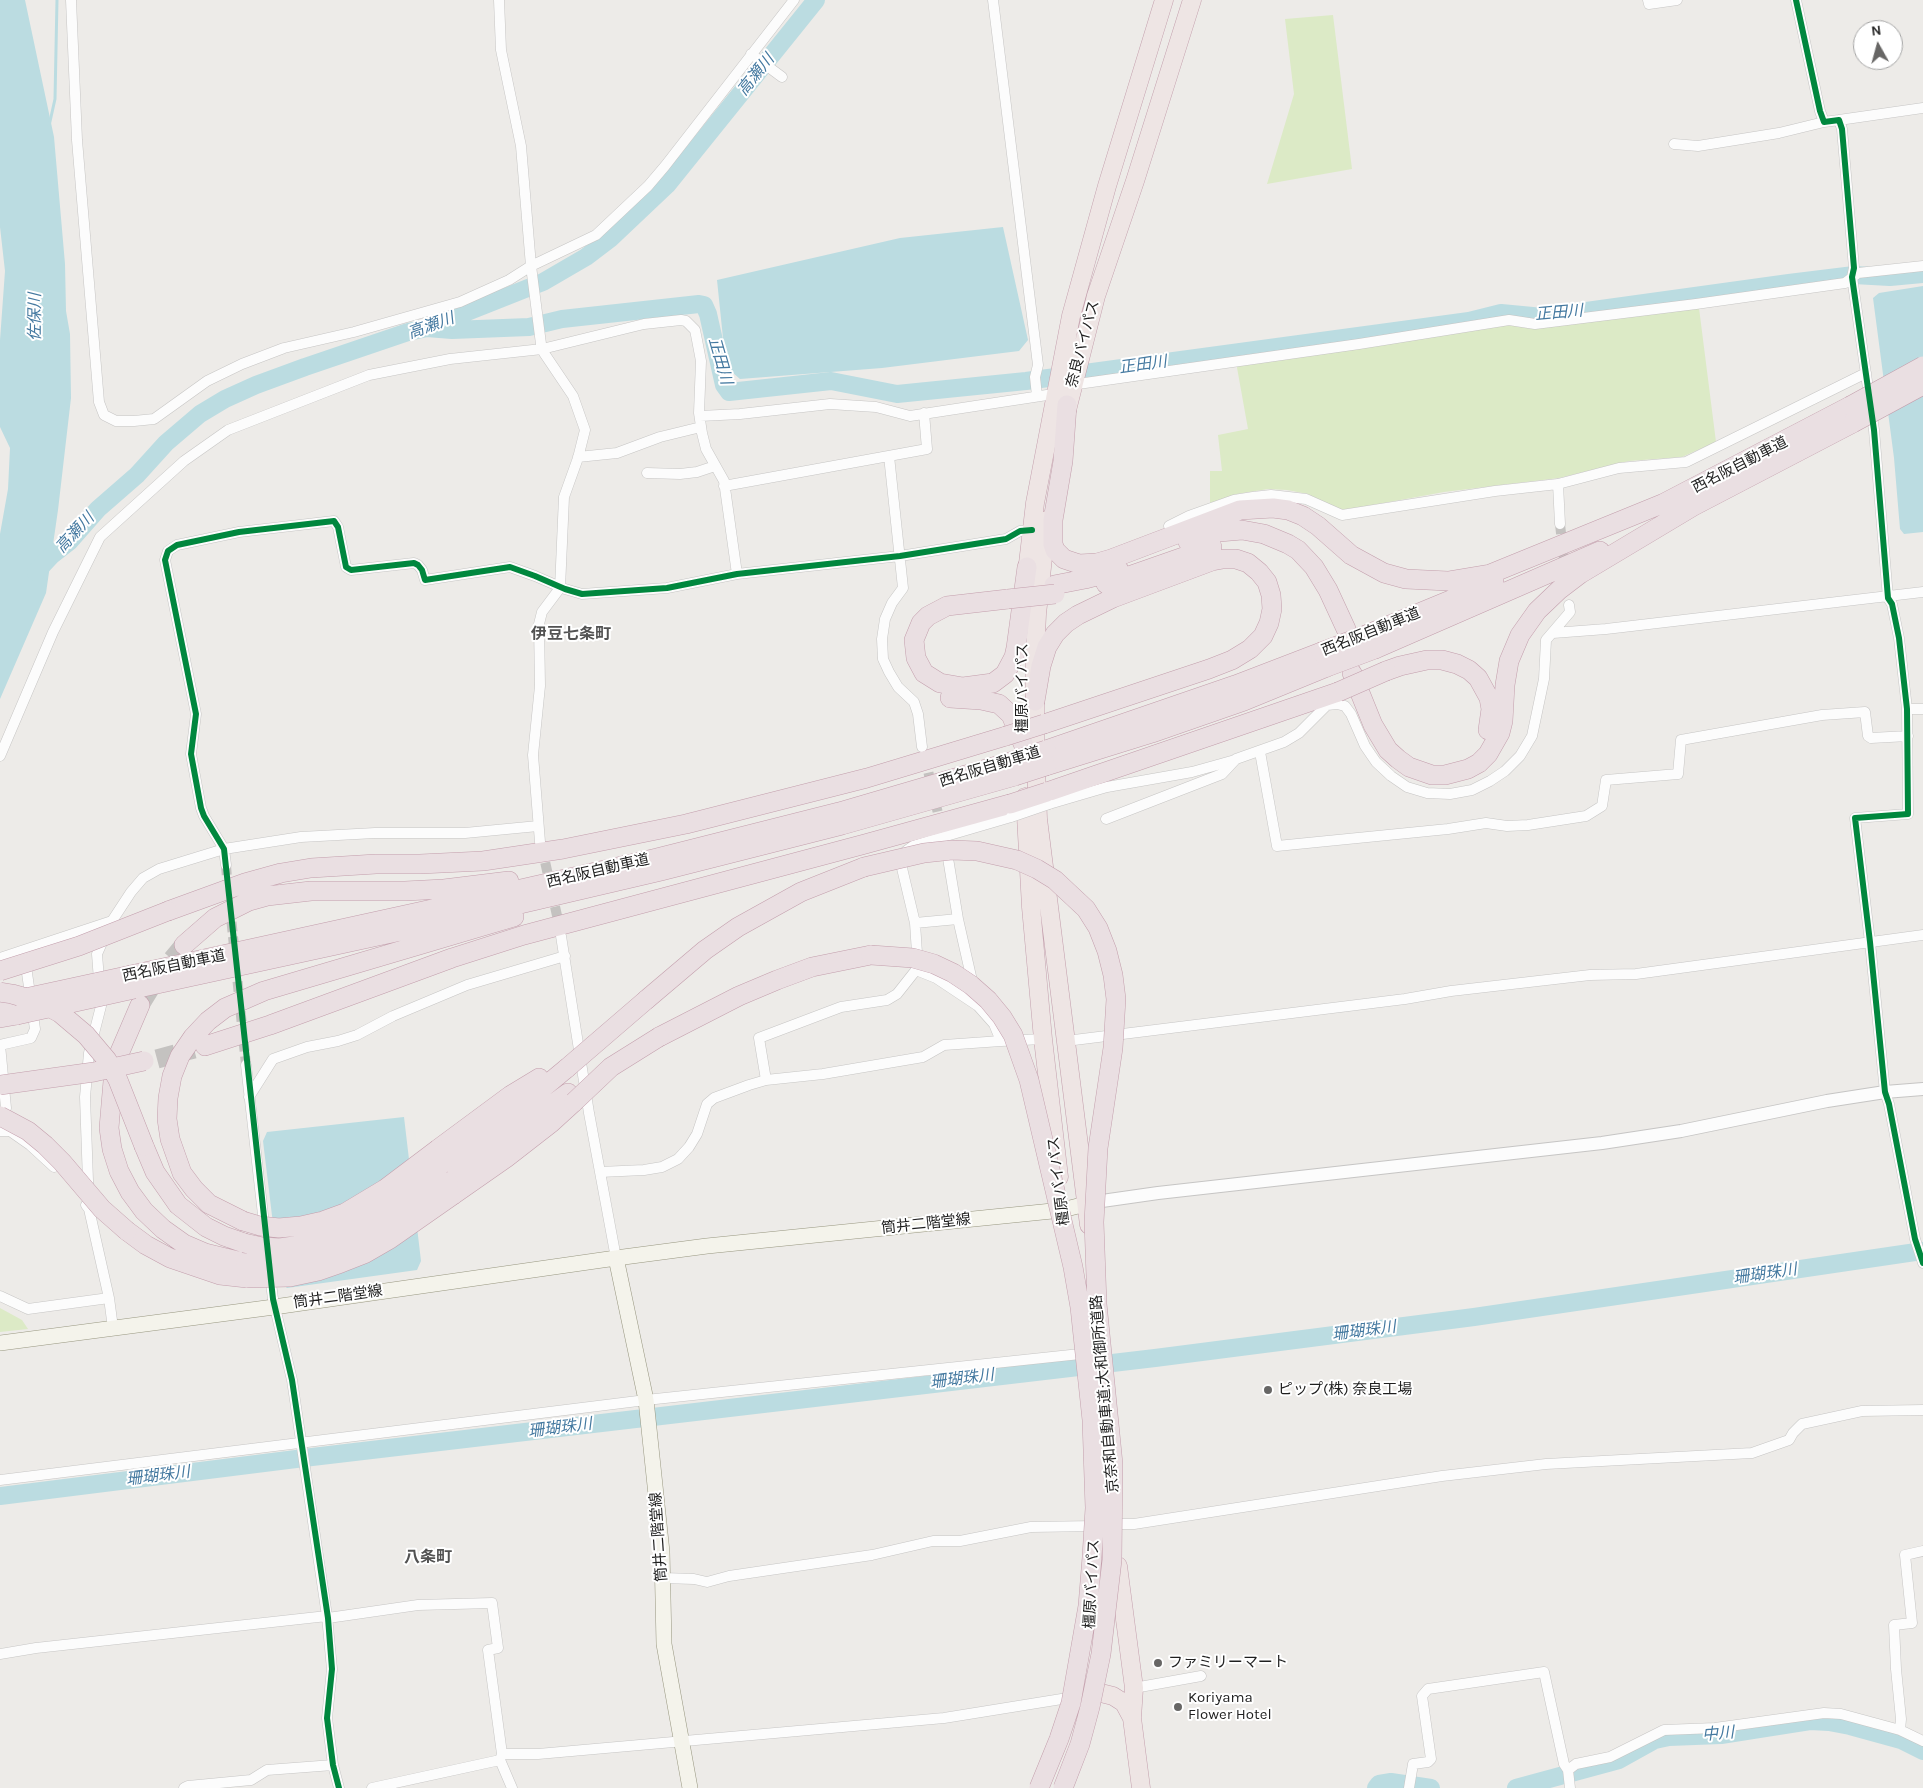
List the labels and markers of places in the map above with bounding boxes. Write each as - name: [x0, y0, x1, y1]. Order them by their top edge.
- place label: ピップ(株) 奈良工場: [1278, 1381, 1412, 1399]
- marker: ピップ(株) 奈良工場: [1262, 1384, 1274, 1396]
- place label: ファミリーマート: [1168, 1654, 1288, 1672]
- marker: ファミリーマート: [1152, 1657, 1164, 1669]
- place label: Koriyama Flower Hotel: [1188, 1689, 1272, 1724]
- marker: Koriyama Flower Hotel: [1172, 1701, 1184, 1713]

